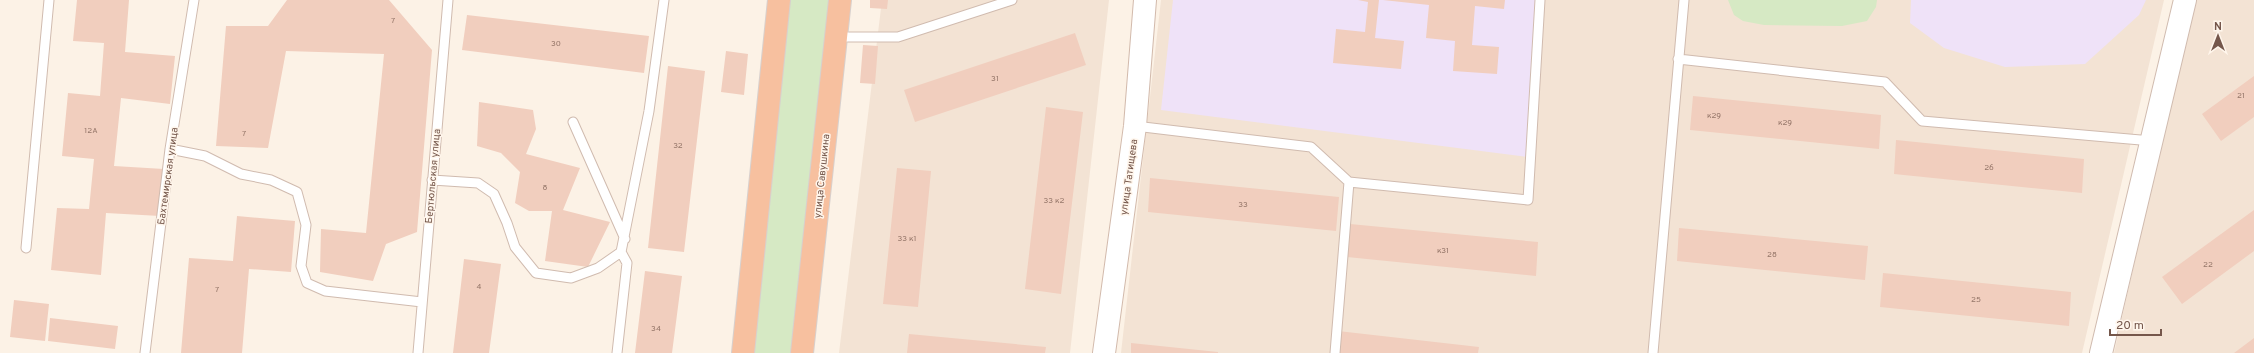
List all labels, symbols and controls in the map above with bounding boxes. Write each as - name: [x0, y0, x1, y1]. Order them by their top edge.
- house number: 7: [391, 16, 395, 26]
- north arrow: [2198, 16, 2238, 56]
- text: N: [2214, 20, 2222, 34]
- house number: 30: [551, 39, 561, 49]
- house number: 31: [991, 74, 999, 84]
- house number: 21: [2237, 91, 2245, 101]
- house number: к29: [1707, 111, 1721, 121]
- house number: к29: [1778, 118, 1792, 128]
- house number: 12А: [84, 126, 98, 136]
- street label: Бахтемирская улица: [155, 127, 182, 226]
- street label: Бертюльская улица: [423, 128, 444, 224]
- house number: 7: [242, 129, 246, 139]
- street label: улица Савушкина: [812, 133, 833, 219]
- street label: улица Татищева: [1118, 138, 1141, 216]
- house number: 32: [673, 141, 683, 151]
- house number: 26: [1984, 163, 1994, 173]
- house number: 8: [543, 183, 548, 193]
- house number: 33 к2: [1044, 196, 1065, 206]
- house number: 33: [1238, 200, 1248, 210]
- house number: 33 к1: [897, 234, 917, 244]
- house number: к31: [1437, 246, 1449, 256]
- house number: 28: [1767, 250, 1777, 260]
- house number: 22: [2203, 260, 2213, 270]
- house number: 4: [477, 282, 482, 292]
- house number: 7: [215, 285, 219, 295]
- house number: 25: [1971, 295, 1981, 305]
- scale bar: [2110, 311, 2161, 337]
- text: 20 m: [2116, 318, 2144, 334]
- house number: 34: [651, 324, 661, 334]

